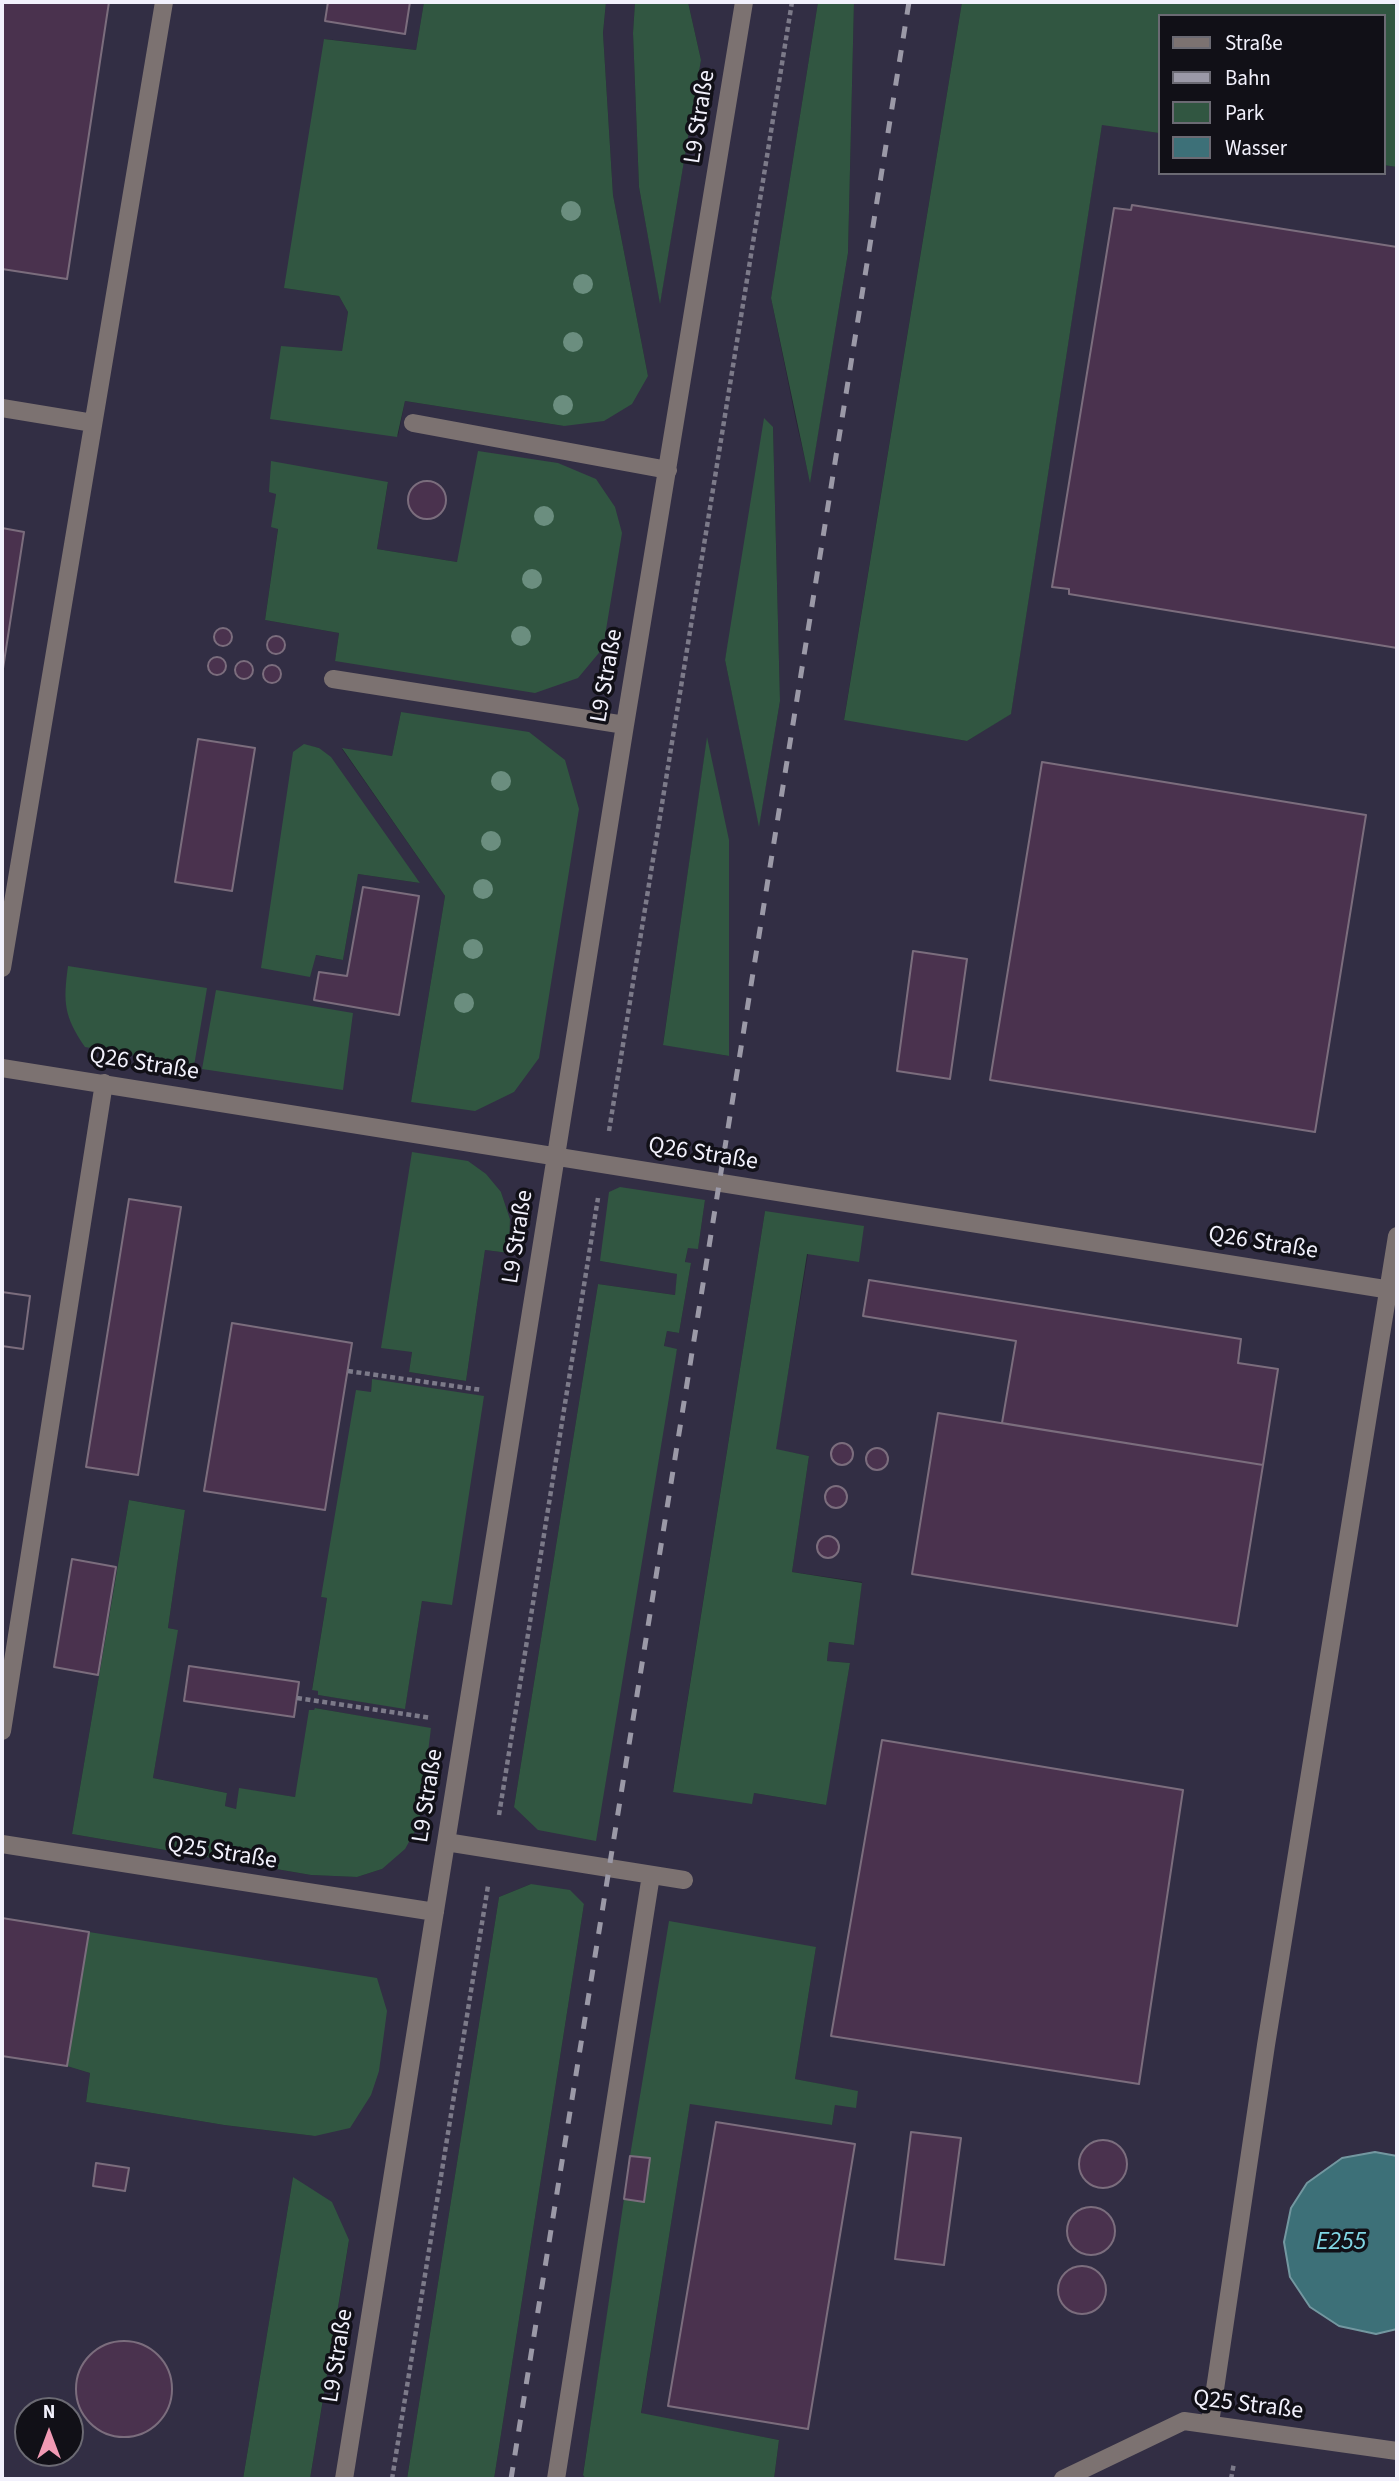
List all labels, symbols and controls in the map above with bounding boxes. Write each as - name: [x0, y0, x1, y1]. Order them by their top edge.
- legend: [1158, 14, 1385, 175]
- text: Straße: [1225, 28, 1283, 58]
- text: Bahn: [1225, 63, 1271, 93]
- street label: L9 Straße: [679, 68, 723, 166]
- text: Park: [1225, 98, 1264, 128]
- text: Wasser: [1225, 133, 1287, 163]
- street label: L9 Straße: [586, 627, 630, 725]
- street label: Q26 Straße: [87, 1042, 201, 1088]
- street label: Q26 Straße: [646, 1132, 760, 1178]
- street label: L9 Straße: [497, 1188, 541, 1286]
- street label: Q26 Straße: [1206, 1221, 1320, 1267]
- street label: L9 Straße: [407, 1747, 451, 1845]
- street label: Q25 Straße: [165, 1831, 279, 1877]
- water label: E255: [1316, 2227, 1366, 2259]
- street label: L9 Straße: [317, 2307, 361, 2405]
- street label: Q25 Straße: [1191, 2385, 1305, 2427]
- north arrow: [14, 2397, 84, 2467]
- text: N: [43, 2399, 55, 2426]

